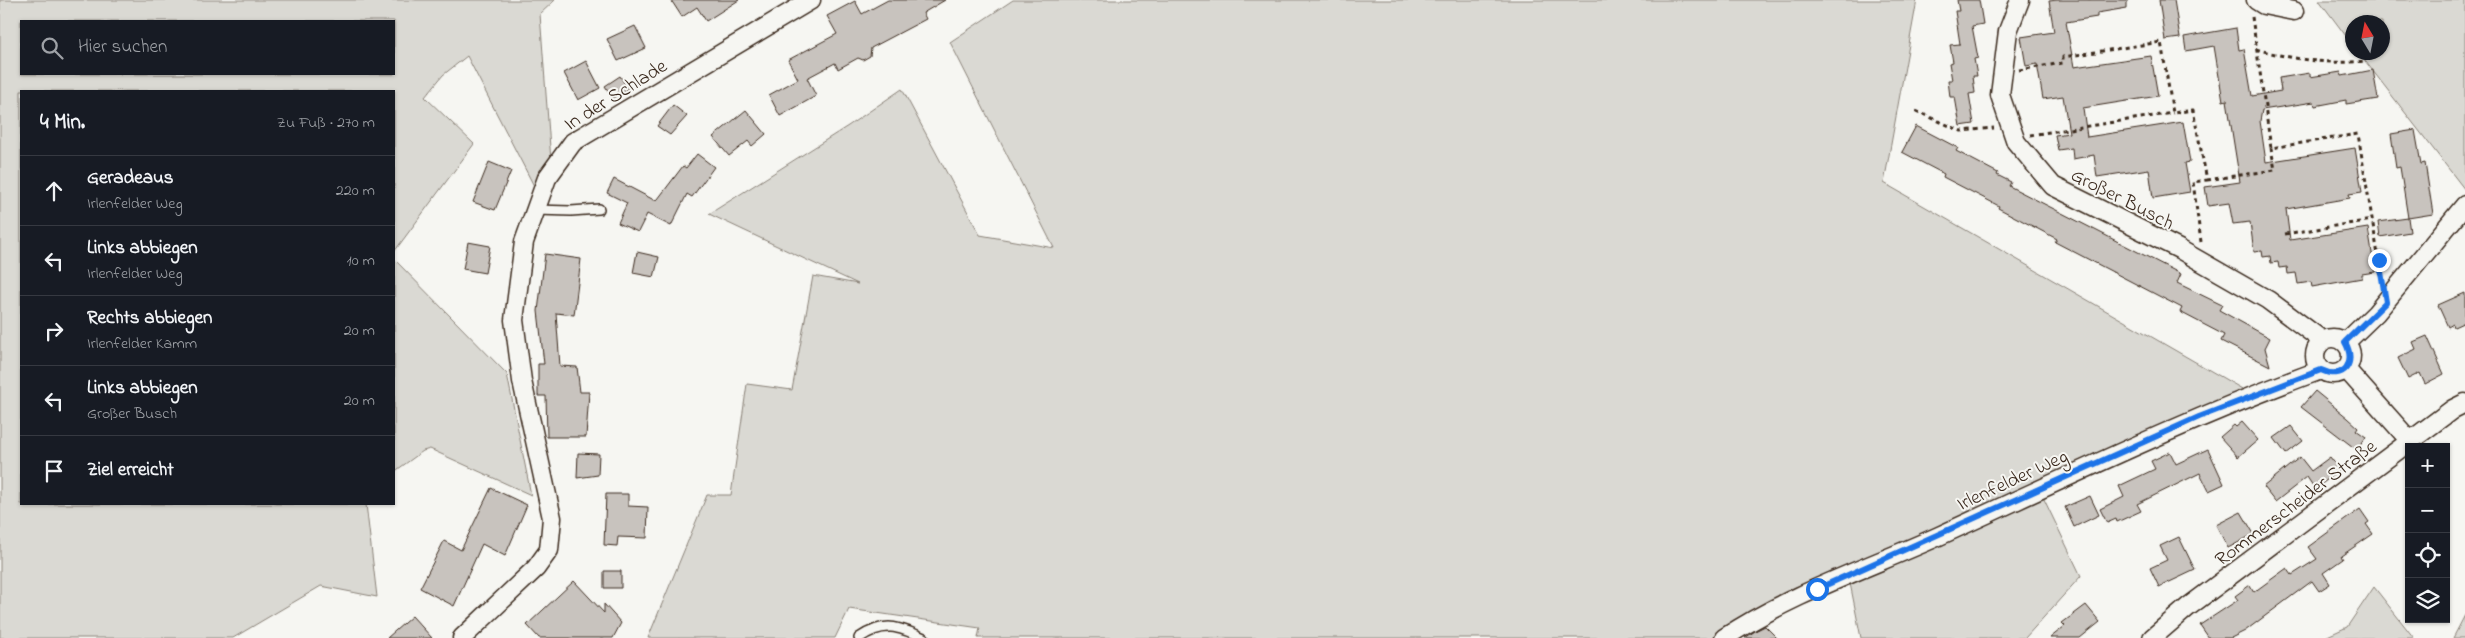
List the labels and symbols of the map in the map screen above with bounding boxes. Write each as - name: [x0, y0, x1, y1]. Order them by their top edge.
- north arrow: [2345, 15, 2390, 60]
- street label: In der Schlade: [559, 53, 673, 139]
- street label: Großer Busch: [2065, 162, 2179, 239]
- route end: [2368, 249, 2391, 272]
- street label: Rommerscheider Straße: [2209, 433, 2384, 575]
- street label: Irlenfelder Weg: [1953, 443, 2074, 521]
- route start: [1806, 578, 1829, 601]

